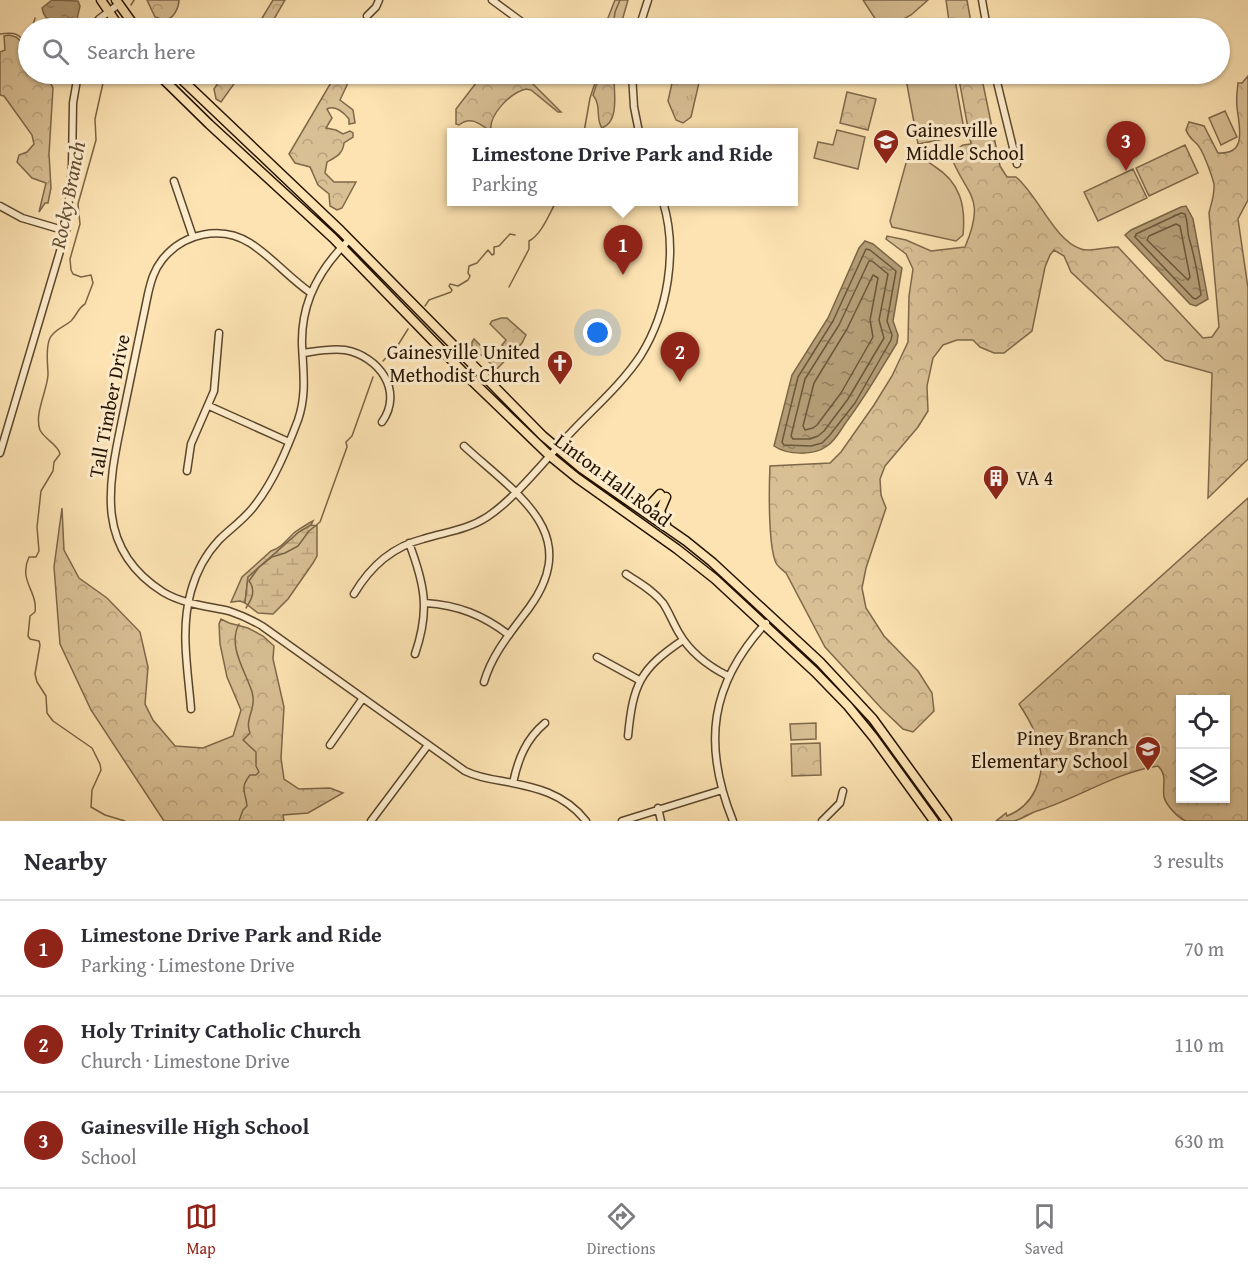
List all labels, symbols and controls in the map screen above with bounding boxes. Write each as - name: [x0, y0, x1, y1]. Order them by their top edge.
- search box: [18, 18, 1230, 84]
- icon: search: [39, 35, 72, 68]
- text: Search here: [87, 35, 196, 67]
- place label: Gainesville Middle School: [906, 115, 1025, 167]
- pin: 3: [1106, 122, 1146, 171]
- school or university icon: Gainesville Middle School: [871, 127, 901, 165]
- popup: [447, 128, 798, 206]
- text: Limestone Drive Park and Ride: [472, 137, 773, 169]
- water label: Rocky Branch: [42, 138, 93, 252]
- text: Parking: [472, 169, 537, 198]
- pin: 1: [604, 226, 642, 275]
- your location: [583, 318, 612, 347]
- street label: Tall Timber Drive: [80, 332, 137, 480]
- pin: 2: [660, 332, 700, 382]
- place label: Gainesville United Methodist Church: [387, 337, 540, 389]
- church icon: Gainesville United Methodist Church: [545, 348, 575, 386]
- street label: Linton Hall Road: [549, 426, 678, 533]
- building icon: VA 4: [981, 463, 1011, 501]
- place label: VA 4: [1016, 463, 1053, 492]
- map controls: [1176, 695, 1230, 803]
- button: locate: [1176, 695, 1230, 749]
- place label: Piney Branch Elementary School: [971, 723, 1128, 775]
- school or university icon: Piney Branch Elementary School: [1133, 734, 1163, 772]
- button: layers: [1176, 749, 1230, 803]
- text: Nearby: [24, 841, 107, 880]
- text: 3 results: [1153, 846, 1224, 875]
- text: Limestone Drive Park and Ride: [81, 918, 382, 950]
- text: 1: [38, 934, 49, 963]
- text: 70 m: [1184, 934, 1224, 963]
- text: Parking · Limestone Drive: [81, 950, 295, 979]
- text: Holy Trinity Catholic Church: [81, 1014, 361, 1046]
- text: 2: [38, 1030, 49, 1059]
- text: 110 m: [1174, 1030, 1224, 1059]
- text: Church · Limestone Drive: [81, 1046, 290, 1075]
- text: Gainesville High School: [81, 1110, 309, 1142]
- text: 3: [38, 1126, 49, 1155]
- text: 630 m: [1174, 1126, 1224, 1155]
- text: School: [81, 1142, 137, 1171]
- tab: Map: [185, 1200, 218, 1260]
- tab: Directions: [587, 1200, 656, 1260]
- tab: Saved: [1025, 1200, 1063, 1260]

